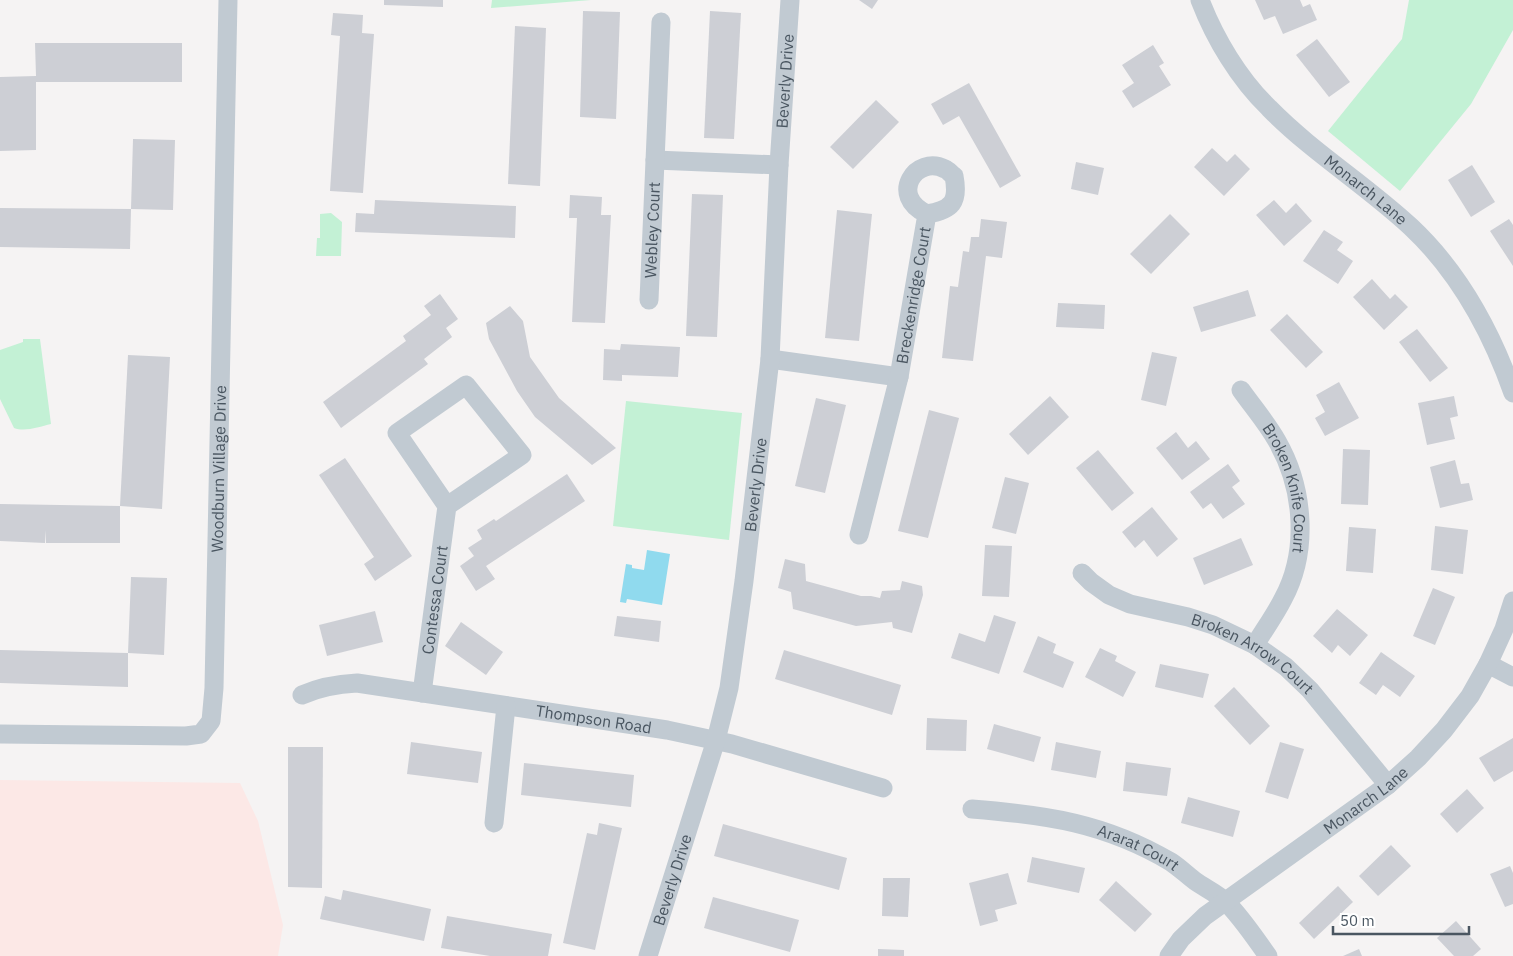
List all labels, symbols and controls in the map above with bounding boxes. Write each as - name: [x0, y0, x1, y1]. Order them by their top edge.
- street label: Beverly Drive: [771, 33, 798, 129]
- street label: Monarch Lane: [1320, 150, 1412, 229]
- street label: Webley Court: [640, 181, 664, 279]
- street label: Breckenridge Court: [891, 225, 935, 365]
- street label: Woodburn Village Drive: [207, 385, 230, 553]
- street label: Broken Knife Court: [1258, 419, 1310, 555]
- street label: Beverly Drive: [740, 436, 771, 533]
- street label: Contessa Court: [417, 544, 452, 656]
- street label: Broken Arrow Court: [1189, 609, 1318, 698]
- street label: Thompson Road: [534, 700, 653, 738]
- street label: Monarch Lane: [1319, 762, 1412, 838]
- street label: Ararat Court: [1095, 820, 1184, 875]
- street label: Beverly Drive: [648, 831, 696, 928]
- scale bar: [1333, 904, 1469, 936]
- text: 50 m: [1340, 911, 1375, 930]

